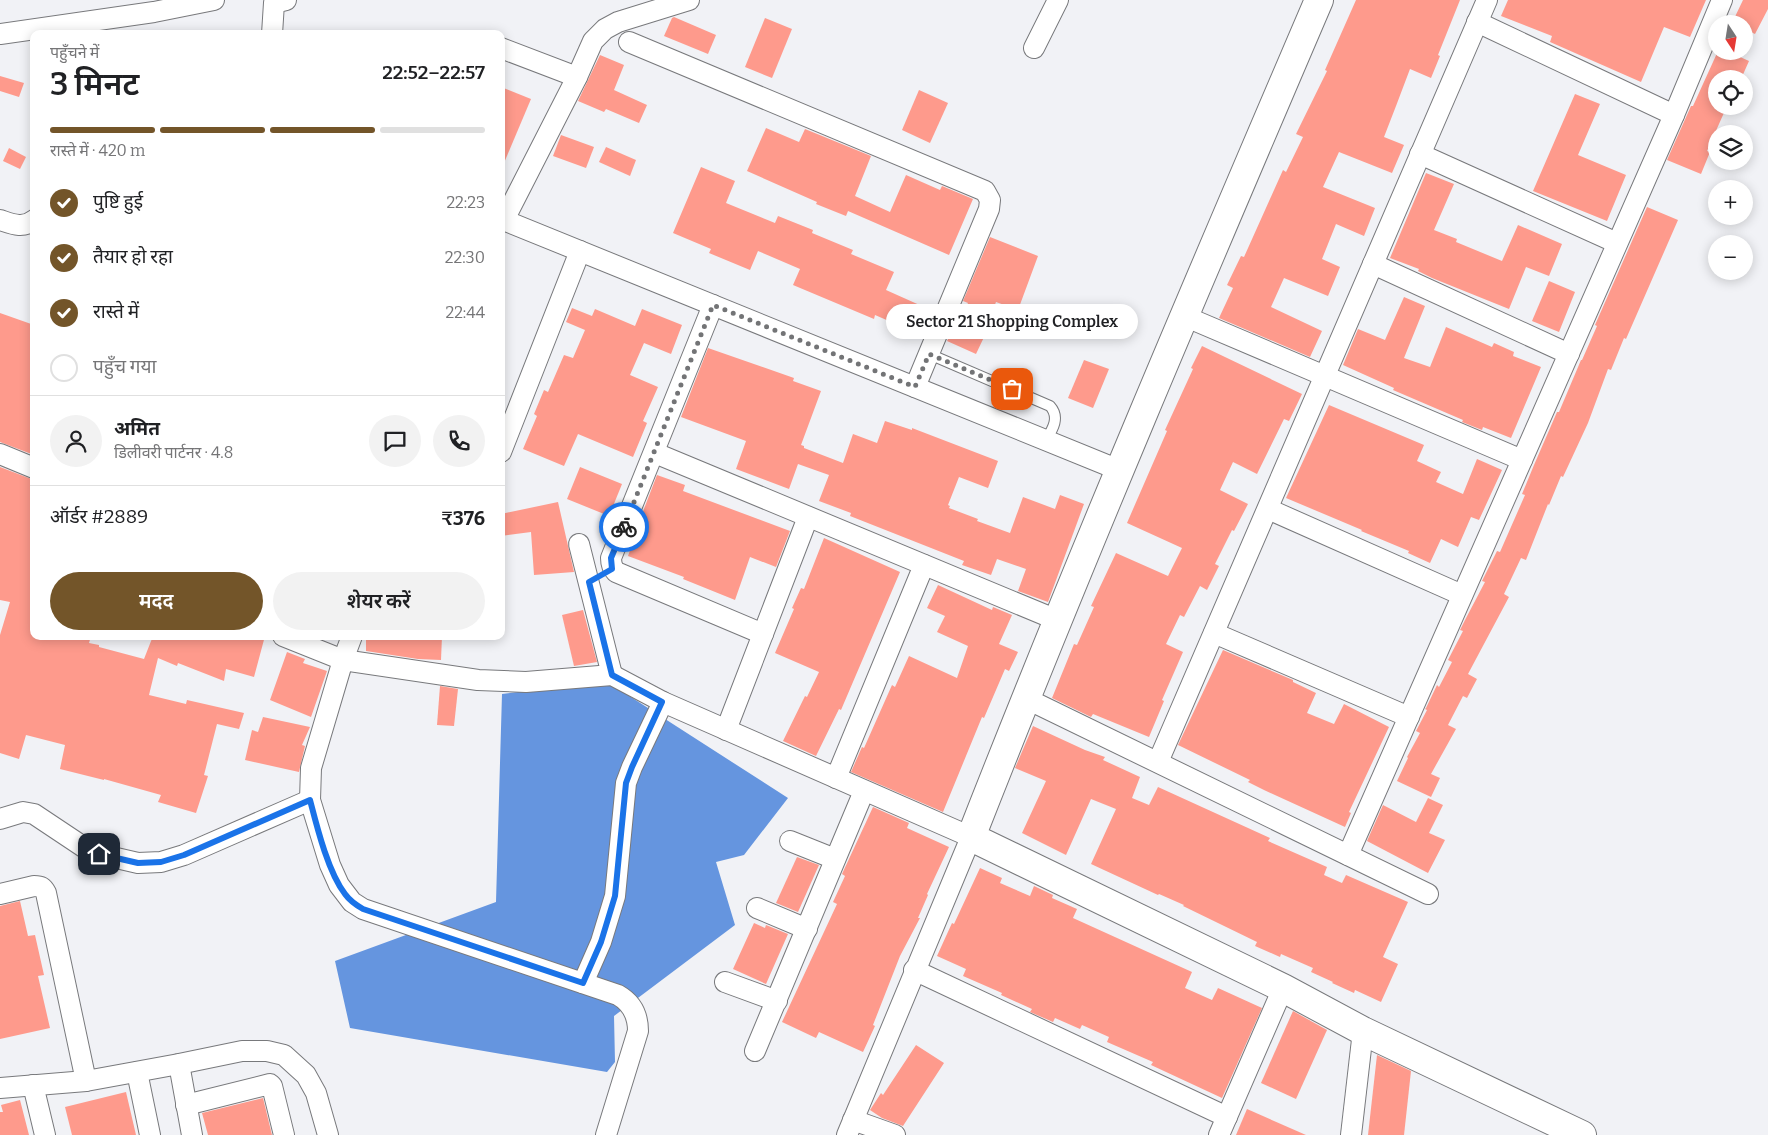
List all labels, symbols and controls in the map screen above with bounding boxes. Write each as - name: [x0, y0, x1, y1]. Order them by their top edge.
- north arrow: [1708, 15, 1752, 60]
- map controls: [1708, 15, 1753, 280]
- text: पहुँचने में: [50, 43, 99, 62]
- text: 22:52–22:57: [382, 61, 485, 84]
- text: 3 मिनट: [50, 65, 139, 103]
- button: locate: [1708, 70, 1753, 115]
- button: layers: [1708, 125, 1753, 170]
- text: रास्ते में · 420 m: [50, 141, 145, 160]
- button: +: [1708, 180, 1753, 225]
- icon: check: [50, 189, 78, 217]
- text: पुष्टि हुई: [93, 190, 143, 213]
- text: 22:23: [446, 193, 485, 212]
- button: −: [1708, 235, 1753, 280]
- icon: check: [50, 244, 78, 272]
- text: तैयार हो रहा: [93, 245, 173, 268]
- text: 22:30: [445, 248, 485, 267]
- icon: check: [50, 299, 78, 327]
- text: रास्ते में: [93, 300, 139, 323]
- text: 22:44: [445, 303, 485, 322]
- callout: Sector 21 Shopping Complex: [886, 304, 1138, 339]
- text: Sector 21 Shopping Complex: [906, 312, 1118, 331]
- text: पहुँच गया: [93, 355, 156, 378]
- pin: [991, 368, 1033, 410]
- icon: bag: [998, 375, 1026, 403]
- button: person: [50, 415, 102, 467]
- button: chat: [369, 415, 421, 467]
- button: phone: [433, 415, 485, 467]
- text: अमित: [114, 417, 160, 440]
- text: डिलीवरी पार्टनर · 4.8: [114, 443, 233, 462]
- courier: [599, 502, 649, 552]
- text: ऑर्डर #2889: [50, 505, 148, 528]
- text: ₹376: [441, 507, 485, 530]
- icon: bike: [610, 513, 638, 541]
- button: मदद: [50, 572, 263, 630]
- button: शेयर करें: [273, 572, 485, 630]
- pin: [78, 833, 120, 875]
- icon: home: [85, 840, 113, 868]

